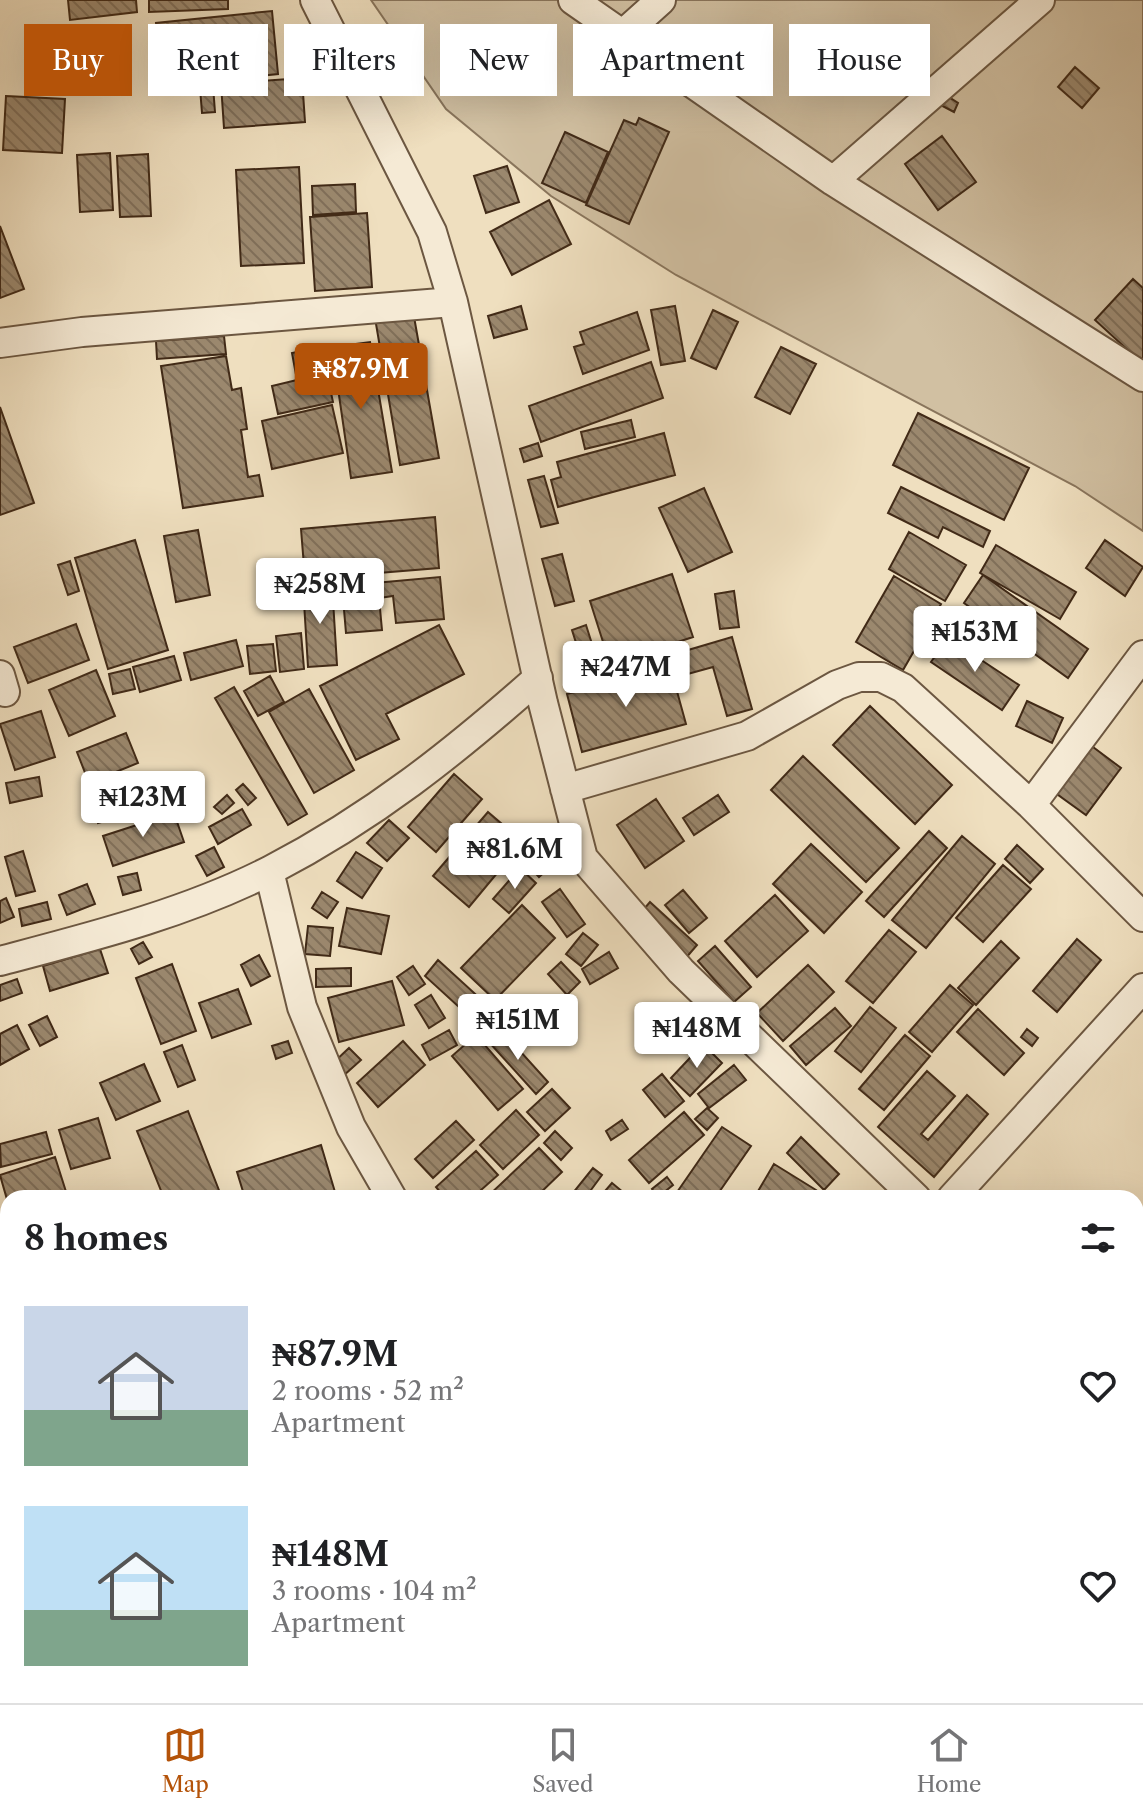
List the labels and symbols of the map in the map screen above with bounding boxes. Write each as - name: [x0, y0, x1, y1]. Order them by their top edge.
- pin: ₦87.9M: [296, 343, 426, 411]
- pin: ₦258M: [264, 558, 376, 626]
- pin: ₦153M: [919, 606, 1031, 674]
- pin: ₦247M: [570, 641, 682, 709]
- pin: ₦123M: [87, 771, 199, 839]
- pin: ₦81.6M: [450, 823, 580, 891]
- pin: ₦151M: [462, 994, 574, 1062]
- pin: ₦148M: [641, 1002, 753, 1070]

